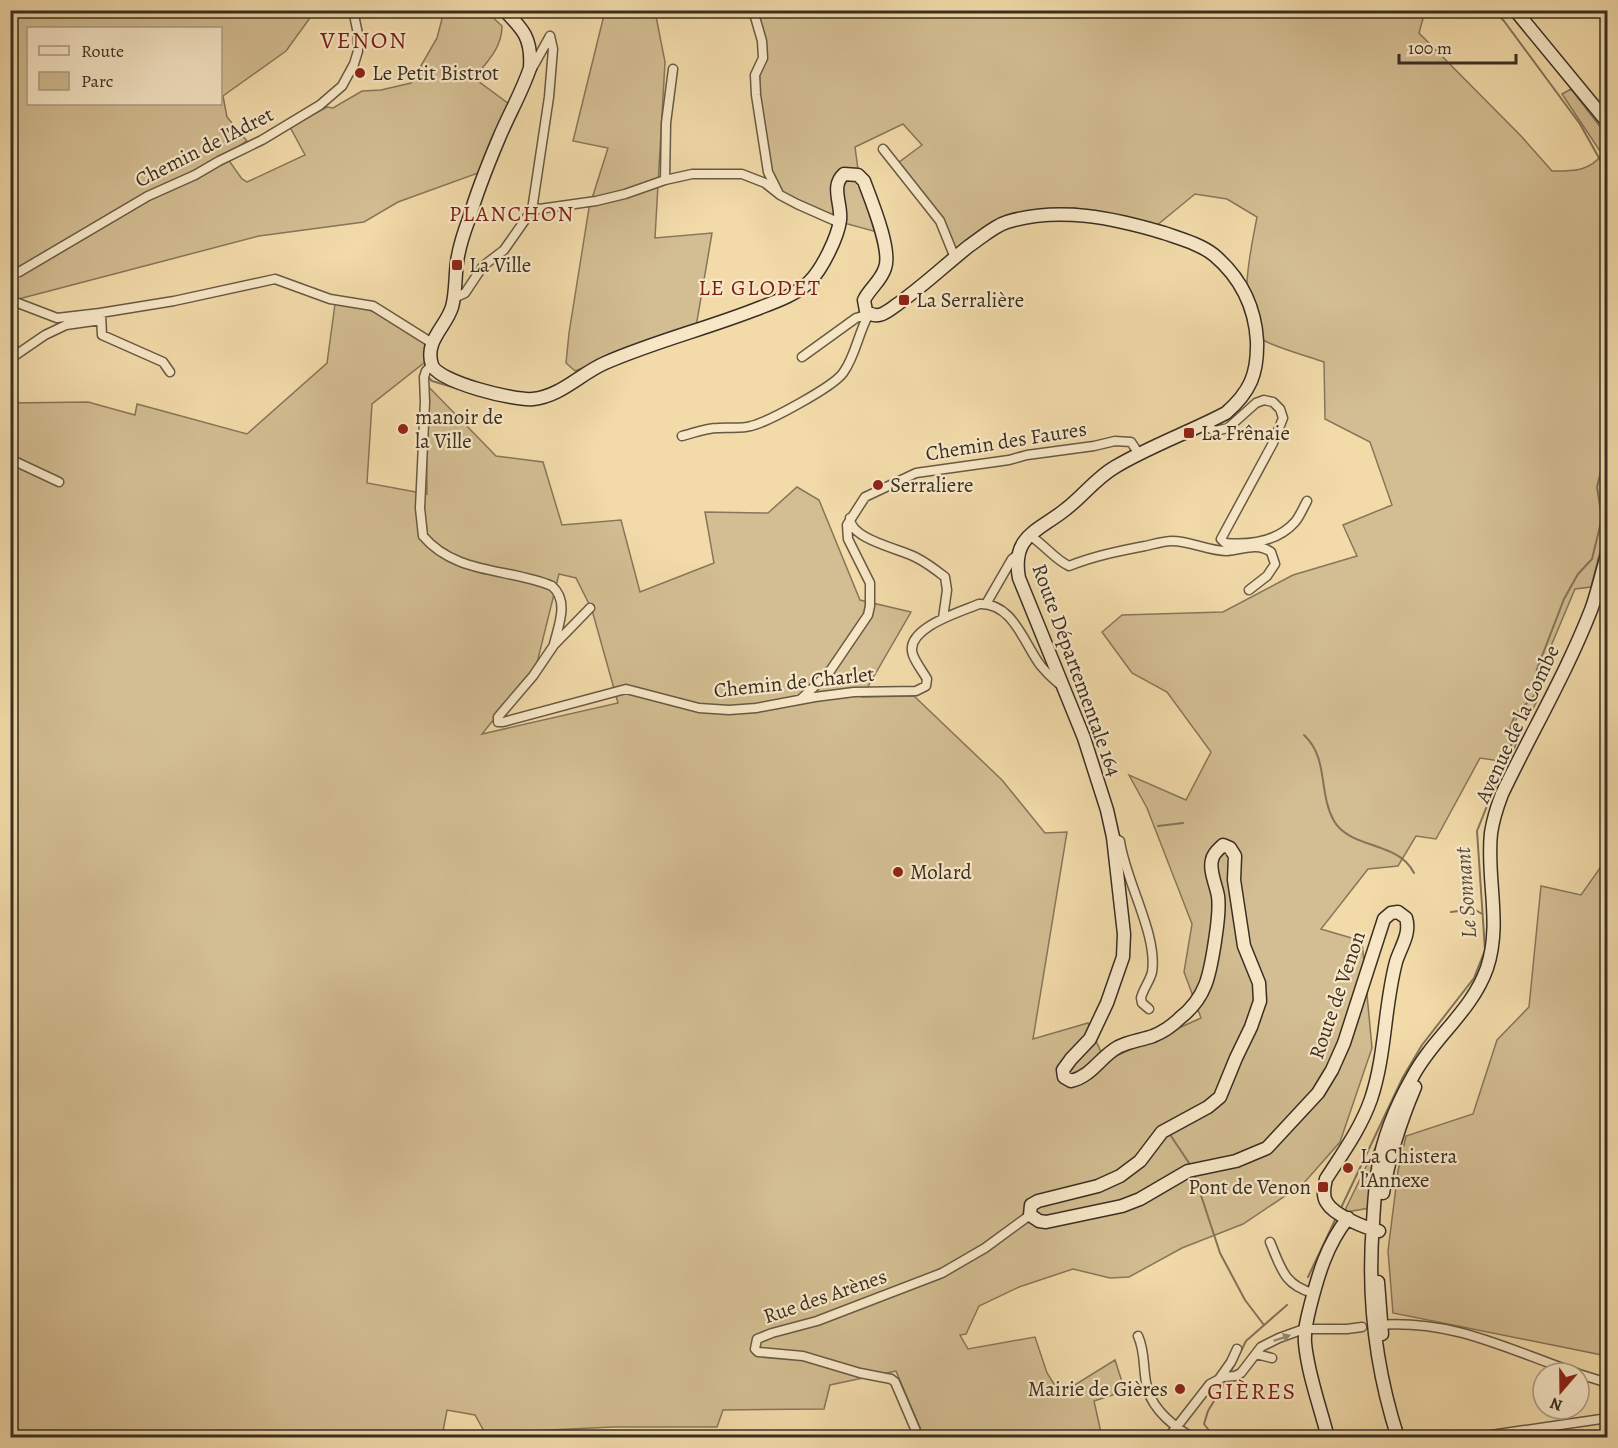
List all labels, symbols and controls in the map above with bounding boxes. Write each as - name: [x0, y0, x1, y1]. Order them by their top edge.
- district label: VENON: [319, 24, 408, 56]
- legend: [27, 27, 222, 105]
- scale bar: [1399, 27, 1516, 65]
- text: 100 m: [1408, 36, 1452, 60]
- text: Route: [81, 39, 124, 63]
- place label: Le Petit Bistrot: [372, 59, 499, 87]
- marker: Le Petit Bistrot: [353, 66, 367, 80]
- text: Parc: [81, 69, 113, 93]
- street label: Chemin de l'Adret: [130, 100, 278, 194]
- district label: PLANCHON: [449, 199, 575, 229]
- place label: La Ville: [469, 251, 531, 279]
- marker: La Ville: [450, 258, 464, 272]
- district label: LE GLODET: [698, 273, 822, 303]
- place label: La Serralière: [916, 286, 1024, 314]
- marker: La Serralière: [897, 293, 911, 307]
- place label: manoir de la Ville: [415, 403, 503, 455]
- street label: Chemin des Faures: [923, 414, 1089, 468]
- place label: La Frênaie: [1201, 419, 1290, 447]
- marker: manoir de la Ville: [396, 422, 410, 436]
- marker: La Frênaie: [1182, 426, 1196, 440]
- place label: Serraliere: [890, 471, 973, 499]
- marker: Serraliere: [871, 478, 885, 492]
- street label: Route Départementale 164: [1026, 560, 1128, 780]
- street label: Avenue de la Combe: [1468, 640, 1566, 808]
- street label: Chemin de Charlet: [712, 660, 876, 704]
- water label: Le Sonnant: [1448, 846, 1484, 939]
- place label: Molard: [910, 858, 973, 886]
- marker: Molard: [891, 865, 905, 879]
- street label: Route de Venon: [1302, 927, 1372, 1063]
- place label: La Chistera l’Annexe: [1360, 1142, 1457, 1194]
- marker: La Chistera l’Annexe: [1341, 1161, 1355, 1175]
- place label: Pont de Venon: [1188, 1173, 1311, 1201]
- marker: Pont de Venon: [1316, 1180, 1330, 1194]
- street label: Rue des Arènes: [760, 1262, 890, 1330]
- one-way arrow: [1273, 1332, 1291, 1342]
- north arrow: [1531, 1361, 1591, 1421]
- place label: Mairie de Gières: [1028, 1375, 1168, 1403]
- district label: GIÈRES: [1207, 1375, 1297, 1407]
- marker: Mairie de Gières: [1173, 1382, 1187, 1396]
- text: N: [1547, 1392, 1565, 1416]

